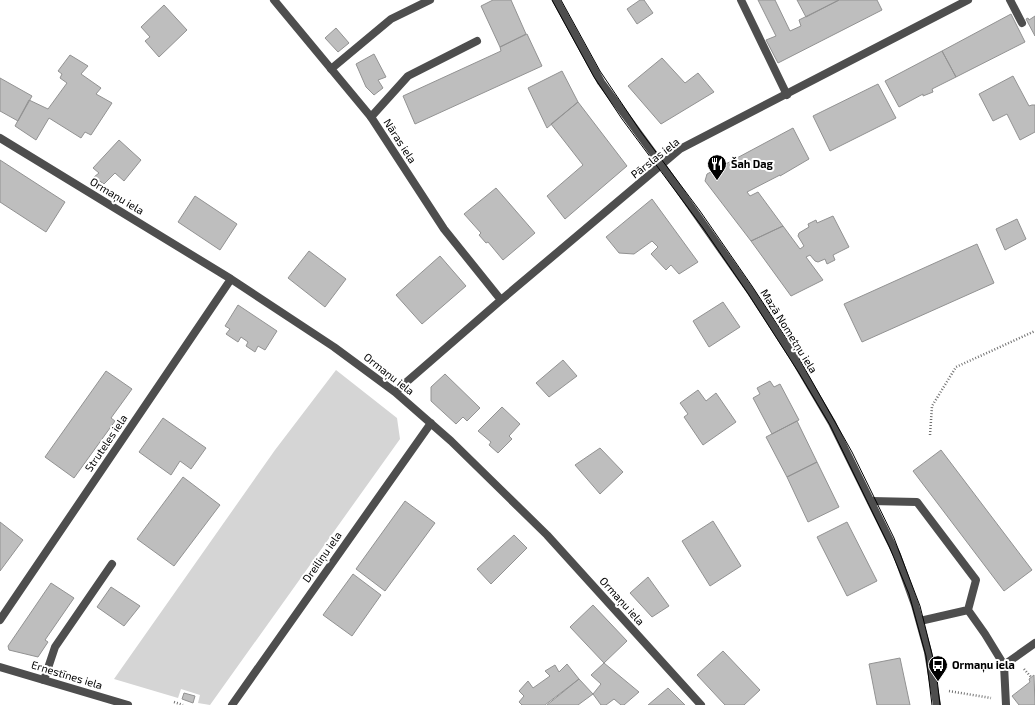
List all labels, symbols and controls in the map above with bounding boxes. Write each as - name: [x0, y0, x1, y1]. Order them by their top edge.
- street label: Nāras iela: [381, 116, 420, 165]
- street label: Pārslas iela: [628, 135, 681, 181]
- restaurant icon: Šah Dag: [706, 153, 728, 181]
- place label: Šah Dag: [731, 156, 773, 170]
- street label: Ormaņu iela: [87, 174, 147, 218]
- street label: Mazā Nometņu iela: [757, 286, 821, 376]
- street label: Ormaņu iela: [360, 350, 417, 399]
- street label: Struteles iela: [82, 412, 129, 474]
- street label: Dreiliņu iela: [299, 529, 346, 586]
- street label: Ormaņu iela: [596, 574, 647, 629]
- bus stop icon: Ormaņu iela: [927, 654, 949, 682]
- street label: Ernestīnes iela: [30, 658, 104, 692]
- place label: Ormaņu iela: [952, 658, 1015, 673]

